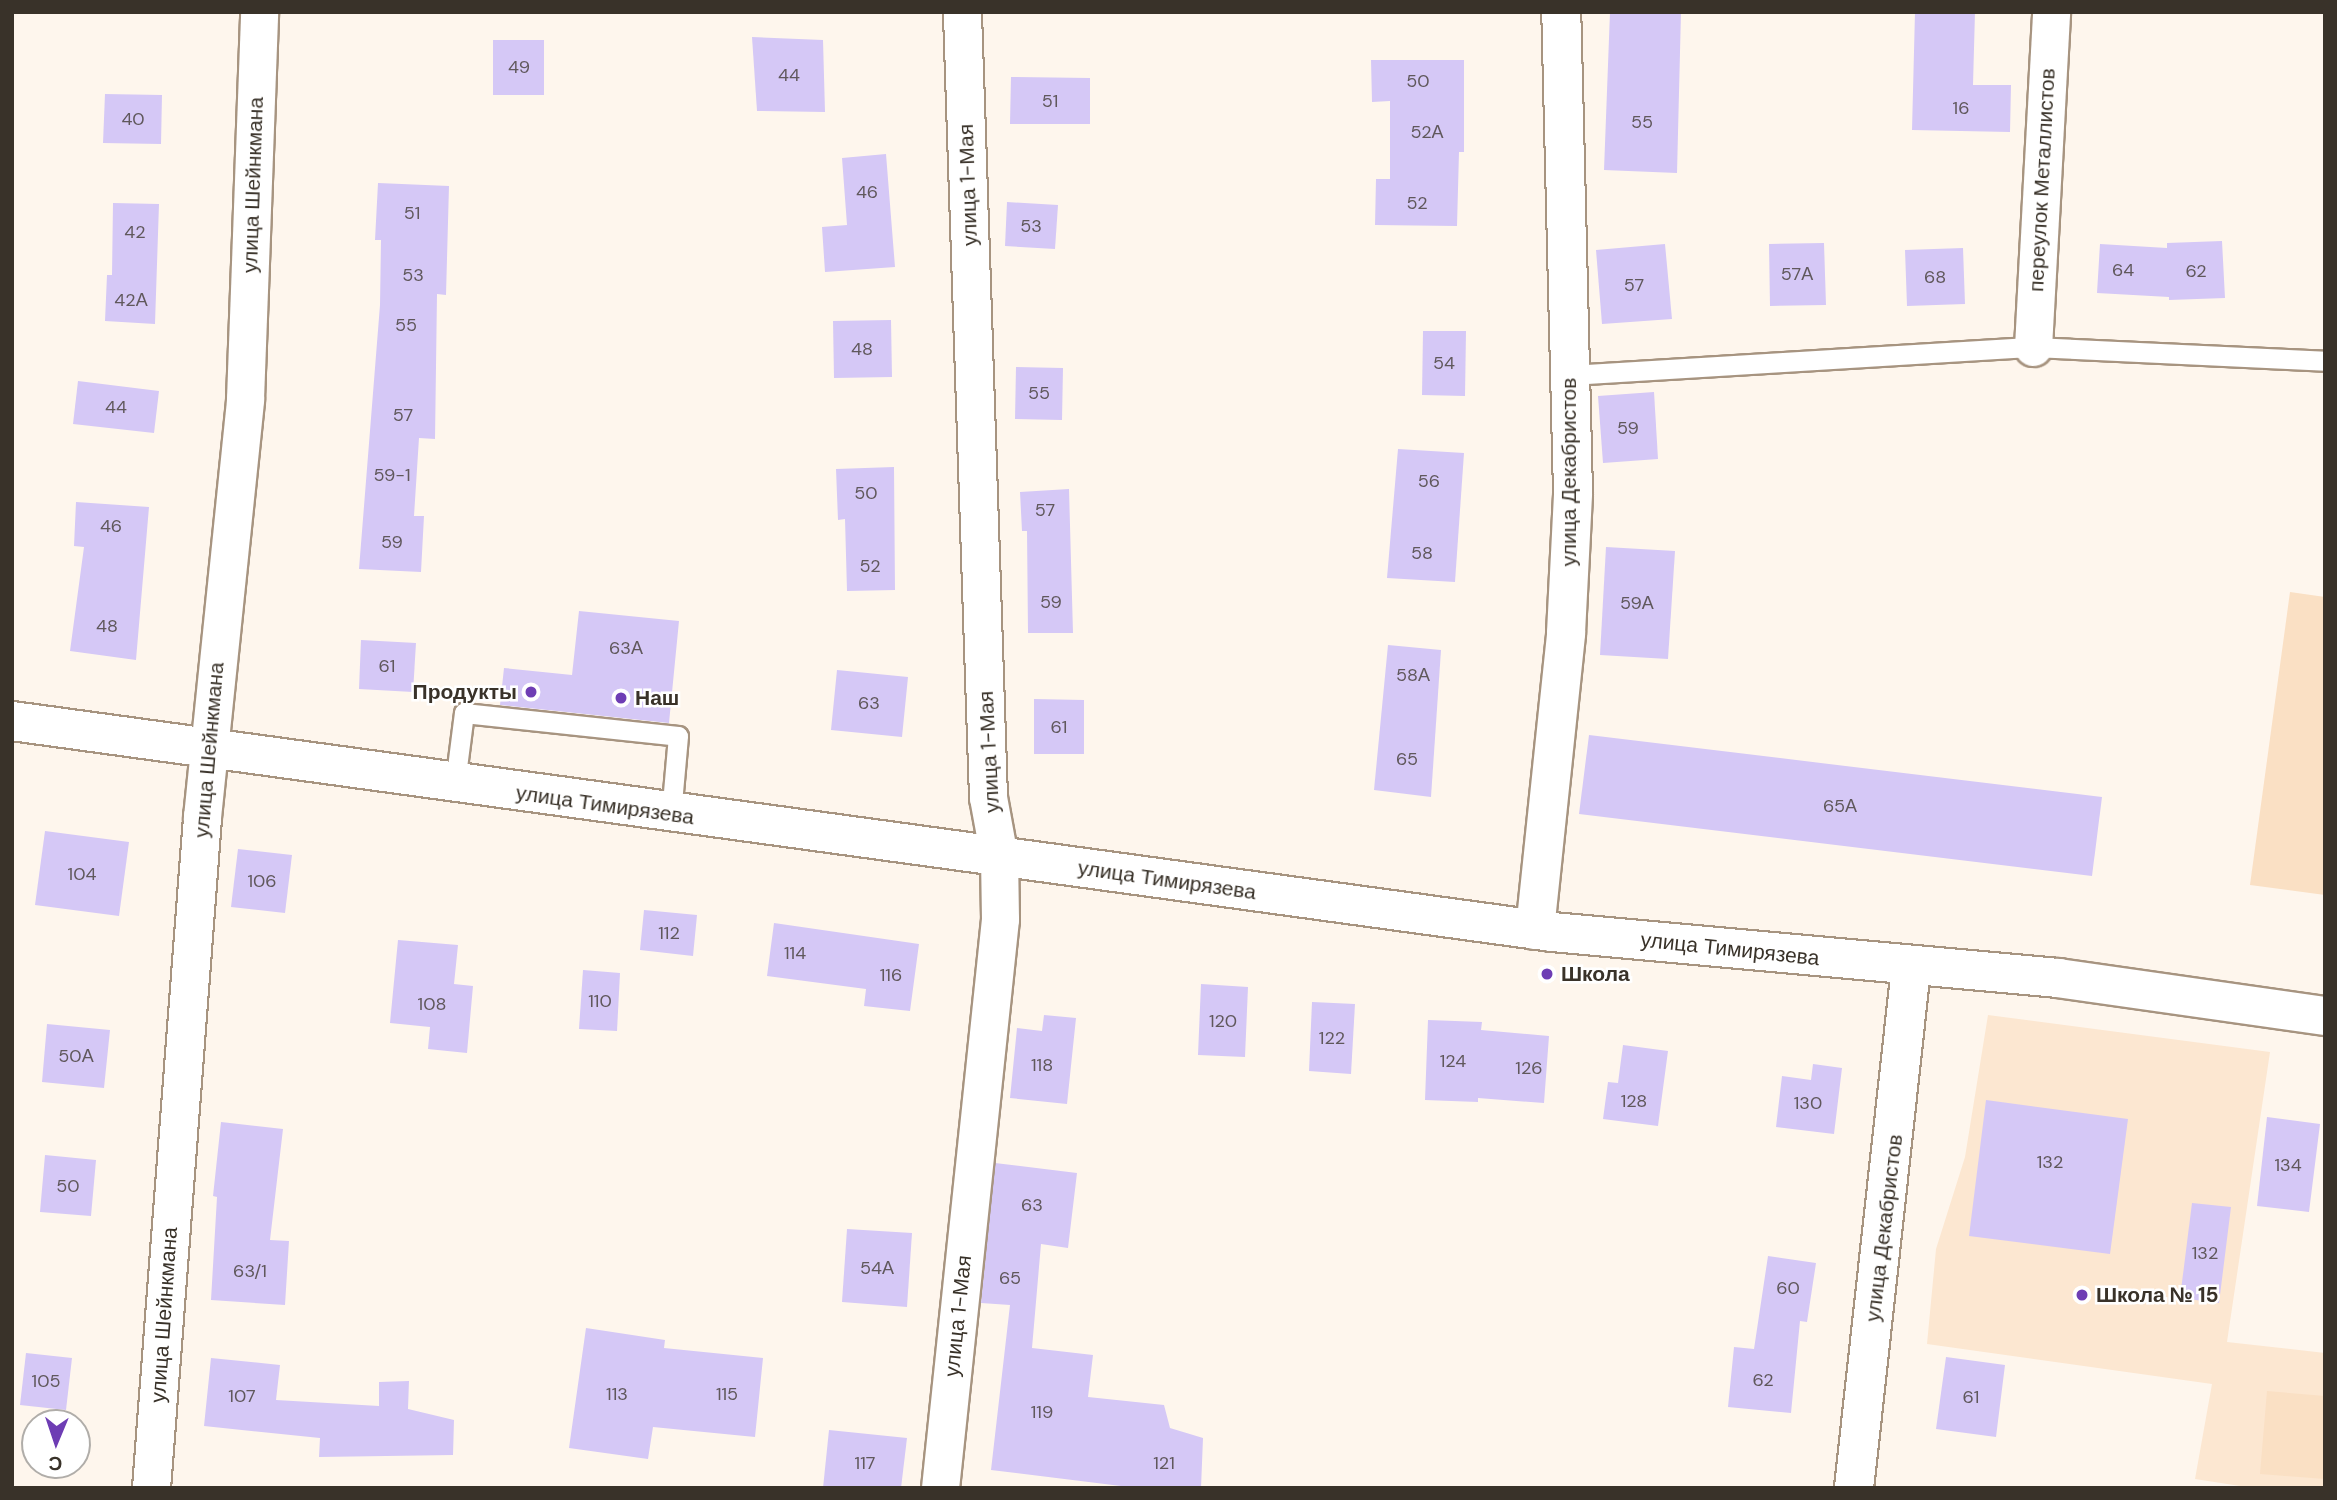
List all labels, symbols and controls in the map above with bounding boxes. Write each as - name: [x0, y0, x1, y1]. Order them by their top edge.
- house number: 49: [508, 56, 530, 78]
- house number: 44: [778, 64, 800, 86]
- street label: переулок Металлистов: [2024, 68, 2060, 292]
- house number: 50: [1406, 70, 1430, 92]
- house number: 51: [1042, 90, 1058, 112]
- street label: улица Шейнкмана: [237, 97, 269, 273]
- house number: 16: [1953, 97, 1969, 119]
- house number: 40: [121, 108, 145, 130]
- house number: 55: [1631, 111, 1653, 133]
- house number: 52А: [1410, 121, 1444, 143]
- street label: улица 1-Мая: [953, 124, 983, 246]
- house number: 46: [856, 181, 878, 203]
- house number: 52: [1406, 192, 1428, 214]
- house number: 51: [404, 202, 420, 224]
- house number: 53: [1020, 215, 1042, 237]
- house number: 42: [124, 221, 146, 243]
- house number: 64: [2112, 259, 2134, 281]
- house number: 62: [2185, 260, 2207, 282]
- house number: 57А: [1781, 263, 1813, 285]
- house number: 53: [402, 264, 424, 286]
- house number: 68: [1924, 266, 1946, 288]
- house number: 57: [1624, 274, 1644, 296]
- house number: 42А: [114, 289, 148, 311]
- house number: 55: [395, 314, 417, 336]
- house number: 48: [851, 338, 873, 360]
- house number: 54: [1433, 352, 1455, 374]
- street label: улица Декабристов: [1556, 378, 1582, 566]
- house number: 55: [1028, 382, 1050, 404]
- house number: 44: [105, 396, 127, 418]
- house number: 57: [393, 404, 413, 426]
- house number: 59: [1617, 417, 1639, 439]
- house number: 59-1: [373, 464, 411, 486]
- house number: 56: [1418, 470, 1440, 492]
- house number: 50: [854, 482, 878, 504]
- house number: 57: [1035, 499, 1055, 521]
- house number: 46: [100, 515, 122, 537]
- house number: 59: [381, 531, 403, 553]
- house number: 58: [1411, 542, 1433, 564]
- house number: 52: [859, 555, 881, 577]
- house number: 59: [1040, 591, 1062, 613]
- house number: 59А: [1620, 592, 1654, 614]
- house number: 48: [96, 615, 118, 637]
- house number: 63А: [609, 637, 643, 659]
- house number: 61: [379, 655, 395, 677]
- street label: улица Шейнкмана: [189, 661, 229, 839]
- house number: 58А: [1396, 664, 1430, 686]
- place label: Продукты: [413, 679, 517, 705]
- marker: Продукты: [523, 684, 539, 700]
- place label: Наш: [635, 685, 679, 711]
- marker: Наш: [613, 690, 629, 706]
- street label: улица 1-Мая: [973, 690, 1005, 814]
- house number: 63: [858, 692, 880, 714]
- house number: 61: [1051, 716, 1067, 738]
- house number: 65: [1396, 748, 1418, 770]
- street label: улица Тимирязева: [514, 780, 696, 830]
- house number: 65А: [1823, 795, 1857, 817]
- street label: улица Тимирязева: [1076, 855, 1258, 905]
- house number: 104: [68, 863, 96, 885]
- house number: 106: [247, 870, 277, 892]
- house number: 112: [658, 922, 680, 944]
- street label: улица Тимирязева: [1639, 927, 1821, 971]
- house number: 114: [784, 942, 806, 964]
- place label: Школа: [1561, 961, 1630, 987]
- house number: 116: [880, 964, 902, 986]
- marker: Школа: [1539, 966, 1555, 982]
- house number: 110: [588, 990, 612, 1012]
- house number: 108: [418, 993, 446, 1015]
- house number: 120: [1209, 1010, 1237, 1032]
- house number: 122: [1319, 1027, 1345, 1049]
- house number: 50А: [58, 1045, 94, 1067]
- house number: 124: [1440, 1050, 1466, 1072]
- house number: 118: [1031, 1054, 1053, 1076]
- house number: 126: [1515, 1057, 1543, 1079]
- house number: 128: [1621, 1090, 1647, 1112]
- house number: 130: [1794, 1092, 1822, 1114]
- street label: улица Декабристов: [1860, 1133, 1908, 1323]
- house number: 132: [2037, 1151, 2063, 1173]
- house number: 134: [2274, 1154, 2302, 1176]
- house number: 50: [56, 1175, 80, 1197]
- house number: 63: [1021, 1194, 1043, 1216]
- street label: улица Шейнкмана: [145, 1226, 183, 1404]
- house number: 132: [2192, 1242, 2218, 1264]
- street label: улица 1-Мая: [939, 1254, 977, 1378]
- house number: 54А: [860, 1257, 894, 1279]
- house number: 63/1: [233, 1260, 267, 1282]
- house number: 65: [999, 1267, 1021, 1289]
- house number: 60: [1776, 1277, 1800, 1299]
- place label: Школа № 15: [2096, 1282, 2219, 1308]
- marker: Школа № 15: [2074, 1287, 2090, 1303]
- house number: 62: [1752, 1369, 1774, 1391]
- house number: 105: [32, 1370, 60, 1392]
- house number: 113: [606, 1383, 628, 1405]
- house number: 115: [716, 1383, 738, 1405]
- house number: 107: [228, 1385, 256, 1407]
- house number: 61: [1963, 1386, 1979, 1408]
- house number: 119: [1031, 1401, 1053, 1423]
- north arrow: [21, 1409, 91, 1479]
- text: С: [48, 1451, 63, 1476]
- house number: 117: [855, 1452, 875, 1474]
- house number: 121: [1153, 1452, 1175, 1474]

